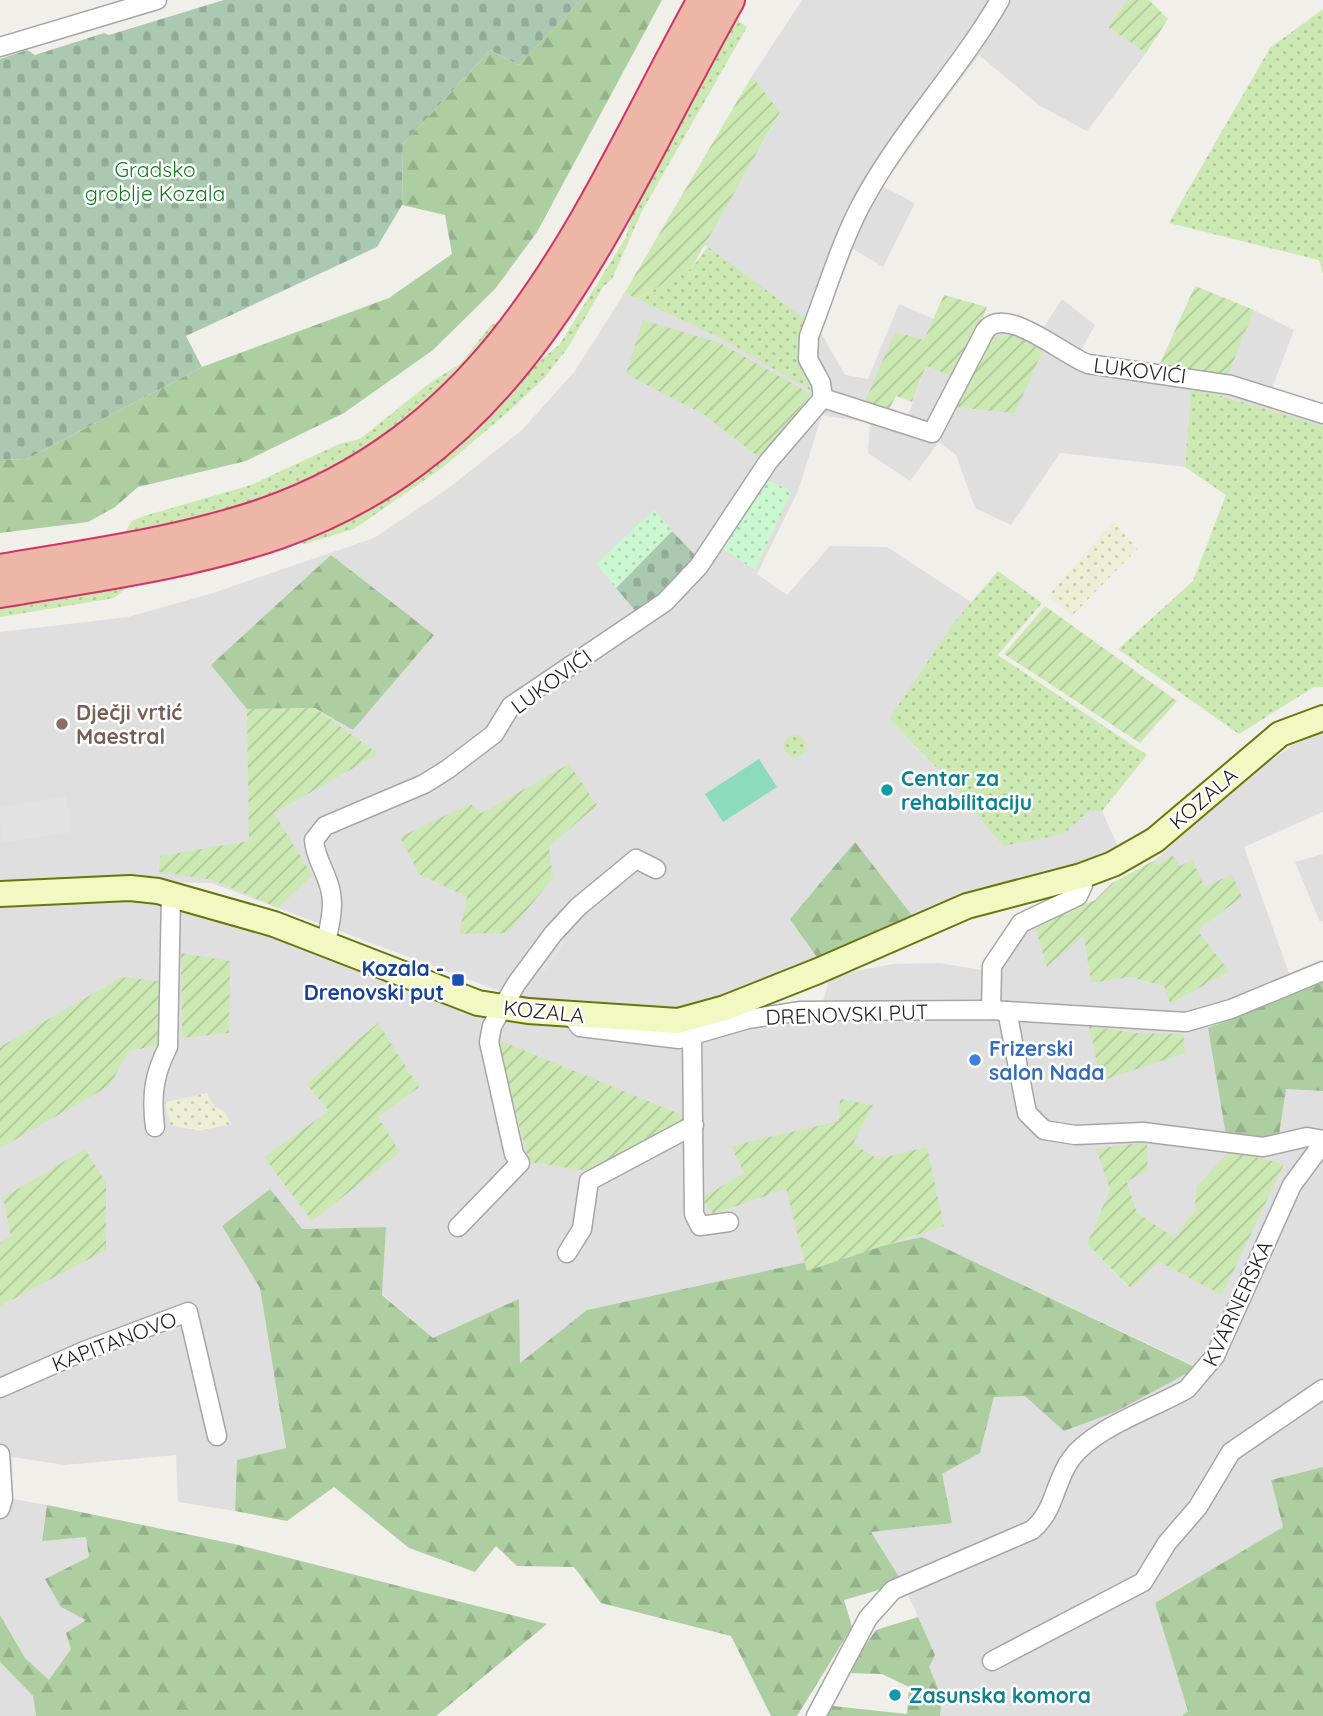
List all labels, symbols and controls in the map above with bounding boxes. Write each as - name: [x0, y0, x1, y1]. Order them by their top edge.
- park label: Gradsko groblje Kozala: [85, 156, 225, 206]
- street label: LUKOVIĆI: [1092, 351, 1188, 389]
- street label: LUKOVIĆI: [506, 643, 596, 719]
- place label: Dječji vrtić Maestral: [76, 699, 182, 749]
- marker: Dječji vrtić Maestral: [54, 716, 70, 732]
- street label: KOZALA: [1164, 762, 1242, 834]
- place label: Centar za rehabilitaciju: [901, 765, 1032, 815]
- marker: Centar za rehabilitaciju: [879, 782, 895, 798]
- place label: Kozala - Drenovski put: [304, 955, 444, 1005]
- marker: Kozala - Drenovski put: [450, 972, 466, 988]
- street label: KOZALA: [502, 994, 586, 1028]
- street label: DRENOVSKI PUT: [765, 998, 929, 1030]
- place label: Frizerski salon Nada: [989, 1035, 1104, 1085]
- marker: Frizerski salon Nada: [967, 1052, 983, 1068]
- street label: KVARNERSKA: [1197, 1236, 1277, 1370]
- street label: KAPITANOVO: [48, 1305, 180, 1377]
- place label: Zasunska komora: [909, 1682, 1091, 1708]
- marker: Zasunska komora: [887, 1687, 903, 1703]

